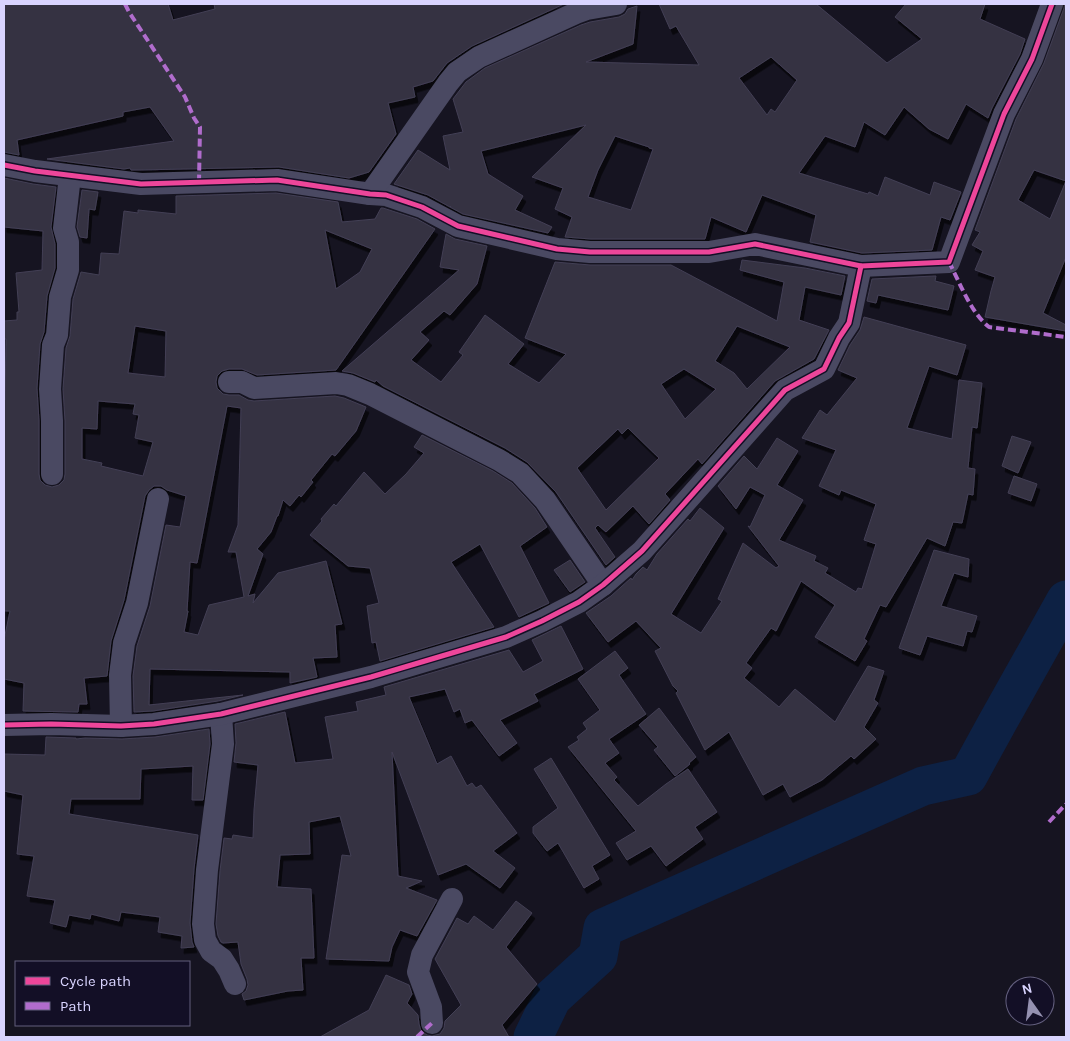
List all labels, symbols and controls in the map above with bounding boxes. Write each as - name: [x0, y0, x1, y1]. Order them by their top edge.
- legend: [15, 961, 190, 1026]
- text: Cycle path: [60, 972, 131, 990]
- north arrow: [1005, 976, 1055, 1026]
- text: N: [1020, 979, 1034, 998]
- text: Path: [60, 997, 91, 1015]

